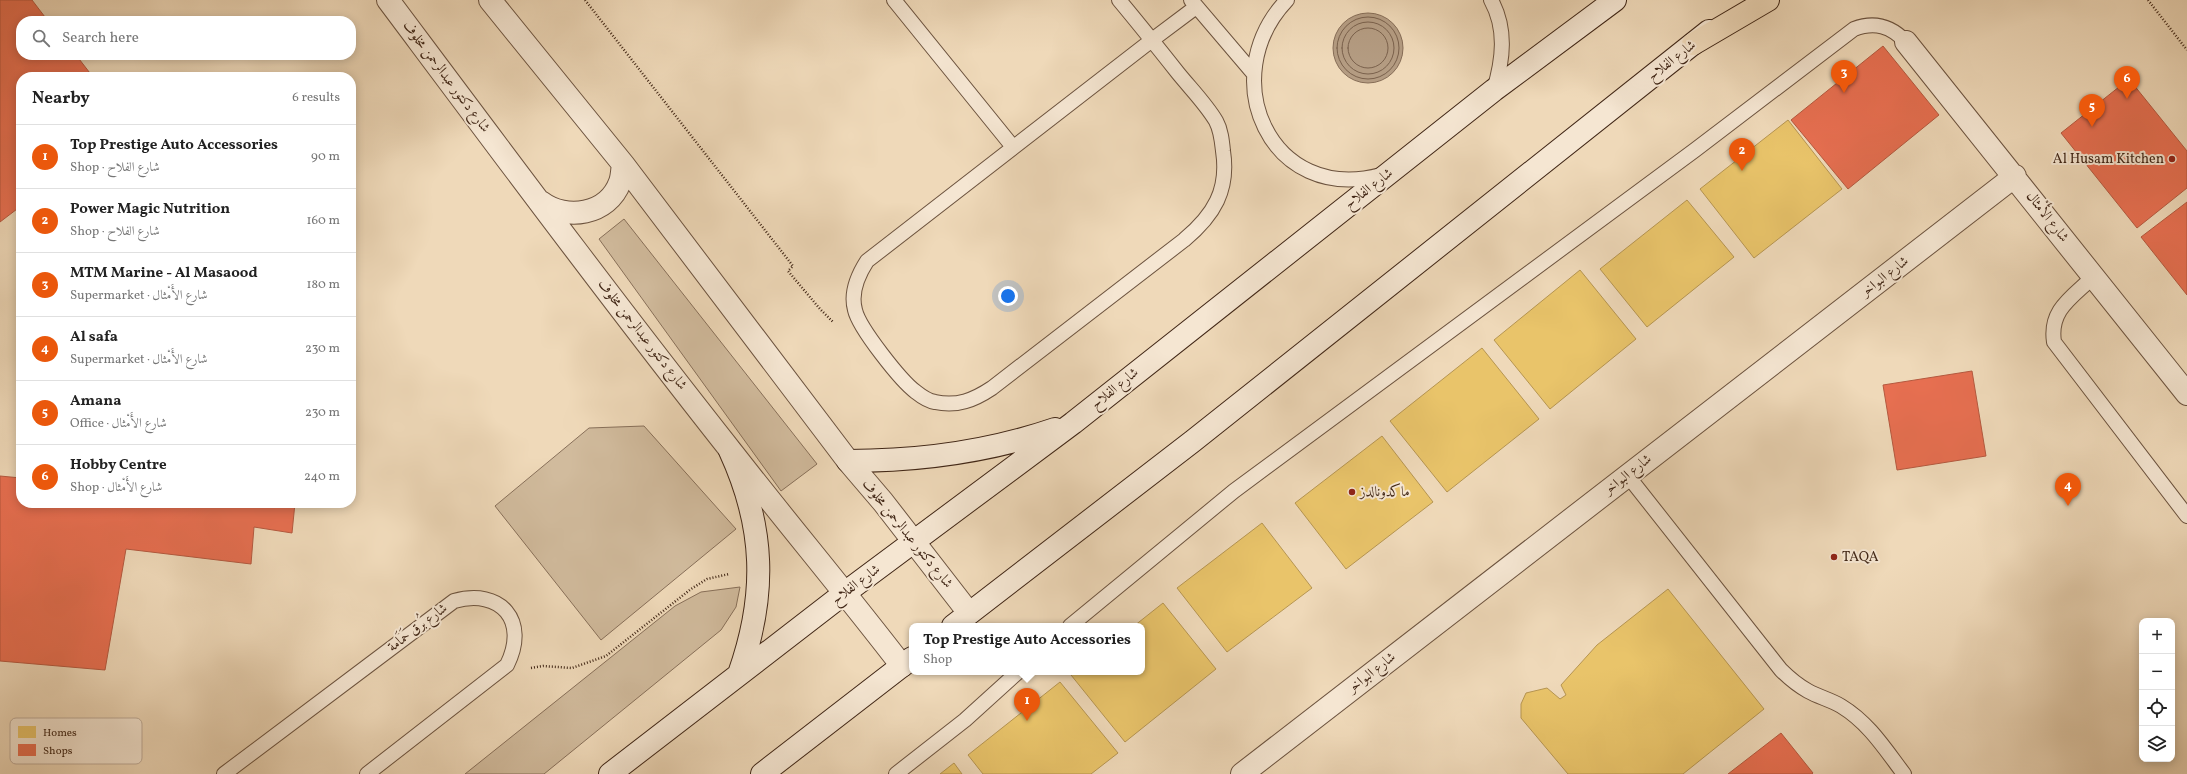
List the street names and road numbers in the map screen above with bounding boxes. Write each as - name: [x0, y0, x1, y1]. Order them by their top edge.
- street label: شارع دكتور عبدالرحمن مخلوف: [397, 17, 494, 137]
- street label: شارع الفلاح: [1644, 36, 1702, 88]
- street label: شارع الفلاح: [1341, 164, 1399, 216]
- street label: شارع الأَمْثال: [2020, 185, 2076, 247]
- street label: شارع البواخر: [1855, 252, 1914, 304]
- street label: شارع دكتور عبدالرحمن مخلوف: [592, 276, 691, 395]
- street label: شارع الفلاح: [1087, 364, 1144, 416]
- street label: شارع البواخر: [1598, 450, 1657, 502]
- street label: شارع دكتور عبدالرحمن مخلوف: [856, 475, 957, 593]
- street label: شارع الفلاح: [828, 560, 886, 611]
- street label: شارع بُرق حَمَامة: [382, 596, 452, 658]
- street label: شارع البواخر: [1342, 648, 1401, 700]

